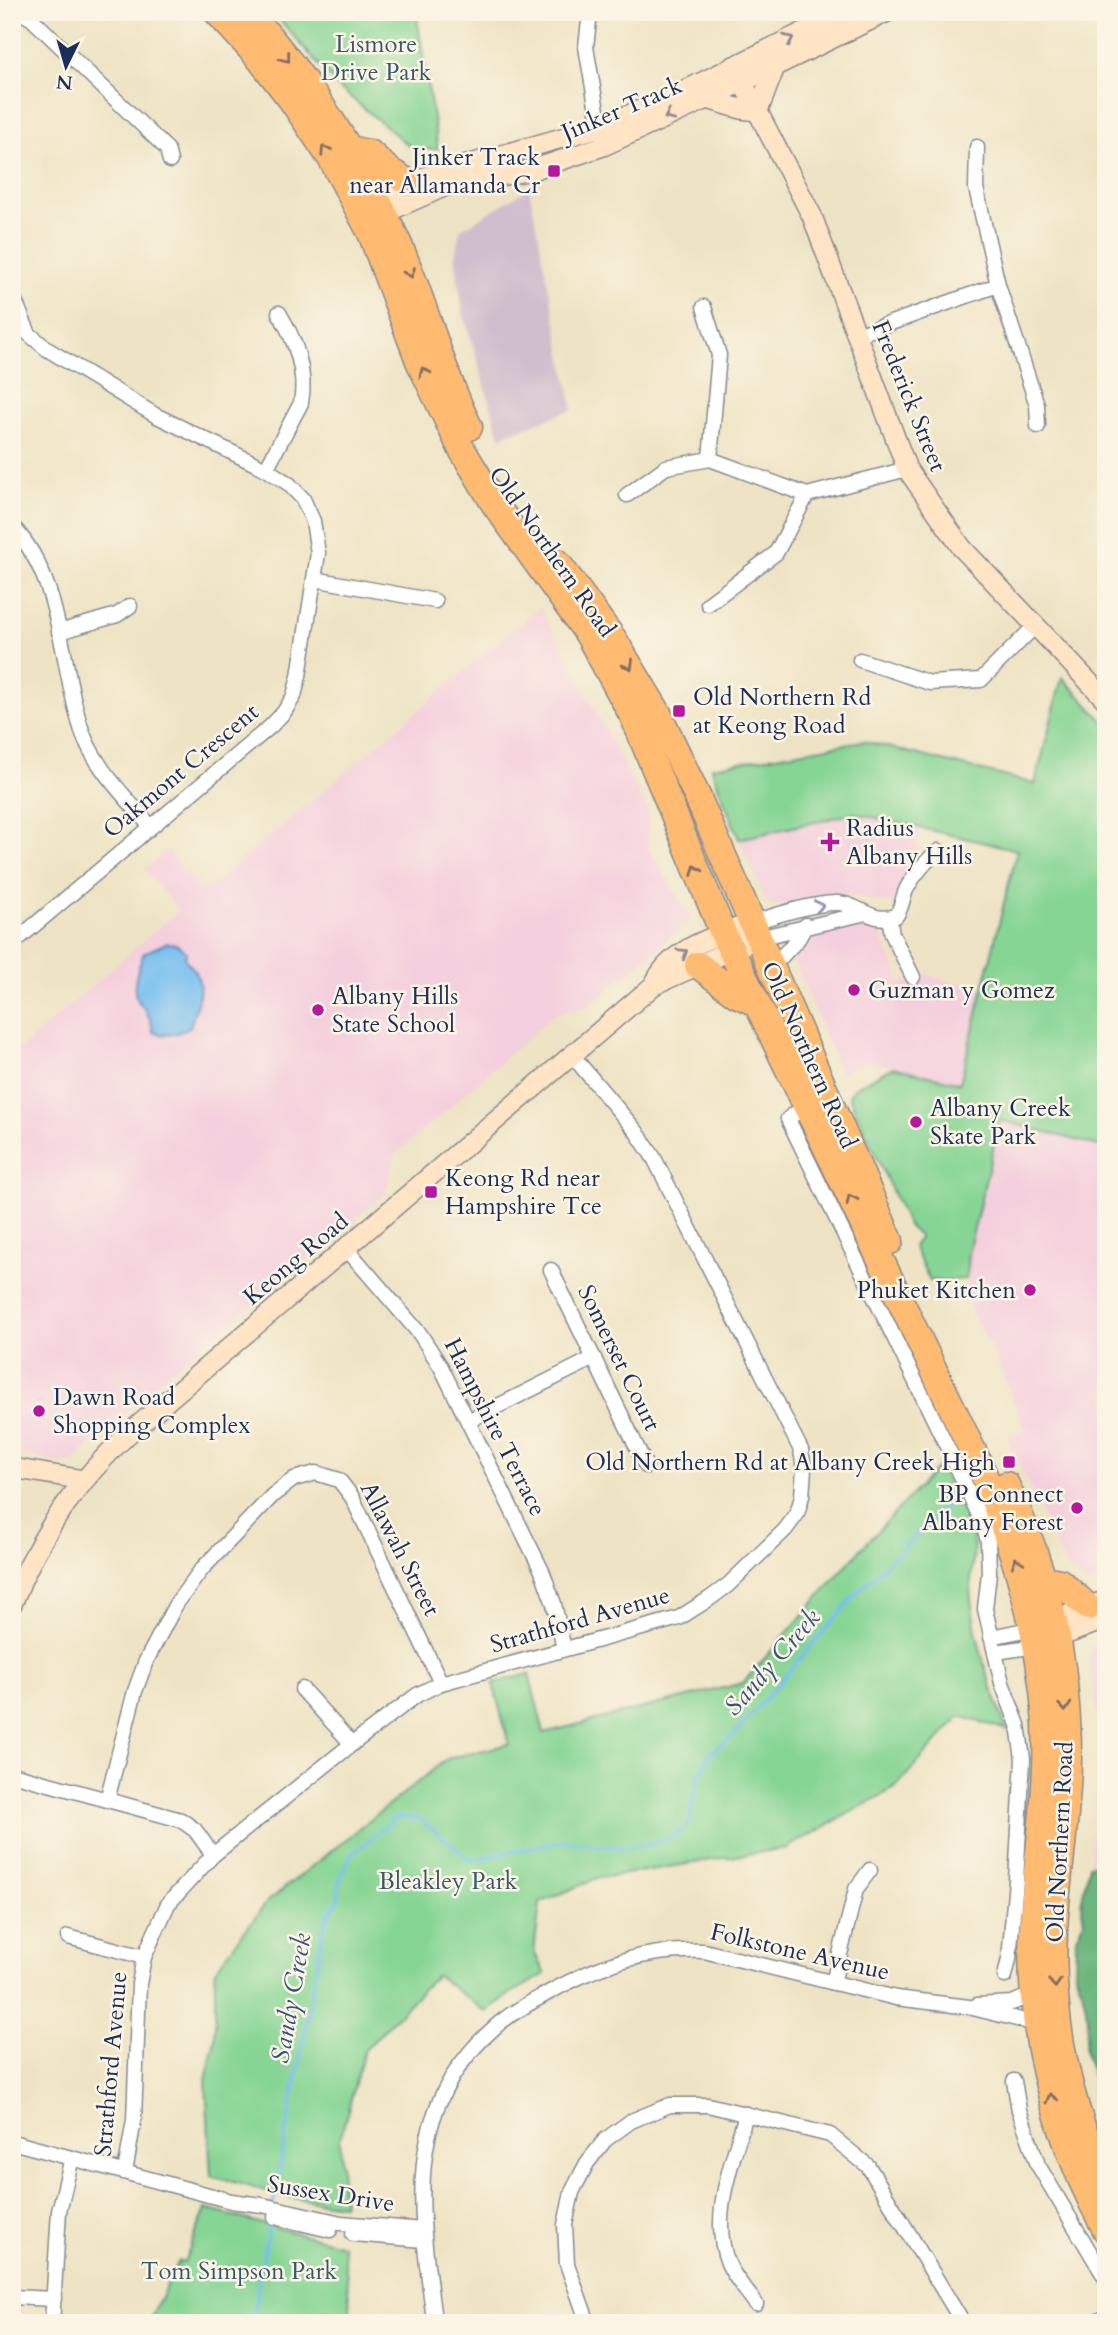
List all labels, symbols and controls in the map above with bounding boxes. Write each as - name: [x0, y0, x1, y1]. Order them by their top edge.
- park label: Lismore Drive Park: [321, 28, 431, 89]
- north arrow: [32, 32, 102, 102]
- one-way arrow: [782, 34, 794, 48]
- one-way arrow: [278, 50, 291, 62]
- text: N: [55, 68, 74, 96]
- street label: Jinker Track: [554, 69, 687, 150]
- one-way arrow: [664, 108, 676, 122]
- place label: Jinker Track near Allamanda Cr: [349, 141, 540, 202]
- one-way arrow: [321, 144, 334, 157]
- marker: Jinker Track near Allamanda Cr: [546, 163, 562, 179]
- one-way arrow: [401, 266, 415, 278]
- street label: Frederick Street: [864, 315, 955, 477]
- one-way arrow: [418, 367, 432, 379]
- street label: Old Northern Road: [481, 460, 623, 644]
- one-way arrow: [621, 657, 634, 670]
- place label: Old Northern Rd at Keong Road: [693, 681, 871, 742]
- street label: Oakmont Crescent: [96, 696, 266, 846]
- marker: Old Northern Rd at Keong Road: [671, 703, 687, 719]
- place label: Radius Albany Hills: [846, 812, 972, 873]
- marker: Radius Albany Hills: [820, 832, 840, 852]
- one-way arrow: [691, 865, 705, 877]
- one-way arrow: [813, 900, 825, 915]
- one-way arrow: [675, 949, 688, 962]
- street label: Old Northern Road: [753, 956, 865, 1154]
- place label: Guzman y Gomez: [868, 974, 1055, 1007]
- place label: Albany Hills State School: [332, 980, 458, 1041]
- marker: Guzman y Gomez: [846, 982, 862, 998]
- marker: Albany Hills State School: [310, 1002, 326, 1018]
- place label: Albany Creek Skate Park: [930, 1092, 1071, 1153]
- marker: Albany Creek Skate Park: [908, 1114, 924, 1130]
- place label: Keong Rd near Hampshire Tce: [445, 1162, 602, 1223]
- marker: Keong Rd near Hampshire Tce: [423, 1184, 439, 1200]
- one-way arrow: [845, 1194, 859, 1206]
- street label: Keong Road: [236, 1205, 356, 1313]
- place label: Phuket Kitchen: [857, 1274, 1016, 1307]
- street label: Somerset Court: [569, 1279, 669, 1437]
- marker: Phuket Kitchen: [1022, 1282, 1038, 1298]
- street label: Hampshire Terrace: [436, 1332, 554, 1522]
- place label: Dawn Road Shopping Complex: [53, 1381, 250, 1442]
- marker: Dawn Road Shopping Complex: [31, 1403, 47, 1419]
- place label: Old Northern Rd at Albany Creek High: [585, 1446, 995, 1479]
- marker: Old Northern Rd at Albany Creek High: [1001, 1454, 1017, 1470]
- street label: Allawah Street: [352, 1476, 448, 1622]
- place label: BP Connect Albany Forest: [922, 1478, 1063, 1539]
- marker: BP Connect Albany Forest: [1069, 1500, 1085, 1516]
- one-way arrow: [1011, 1556, 1025, 1568]
- street label: Strathford Avenue: [486, 1579, 674, 1661]
- water label: Sandy Creek: [716, 1601, 828, 1723]
- one-way arrow: [1058, 1701, 1073, 1713]
- street label: Old Northern Road: [1038, 1740, 1082, 1943]
- park label: Bleakley Park: [379, 1865, 518, 1898]
- street label: Folkstone Avenue: [707, 1915, 893, 1989]
- water label: Sandy Creek: [262, 1930, 320, 2066]
- street label: Strathford Avenue: [86, 1970, 136, 2158]
- one-way arrow: [1047, 1978, 1062, 1989]
- one-way arrow: [1045, 2092, 1060, 2104]
- street label: Sussex Drive: [265, 2168, 397, 2220]
- park label: Tom Simpson Park: [141, 2255, 337, 2288]

